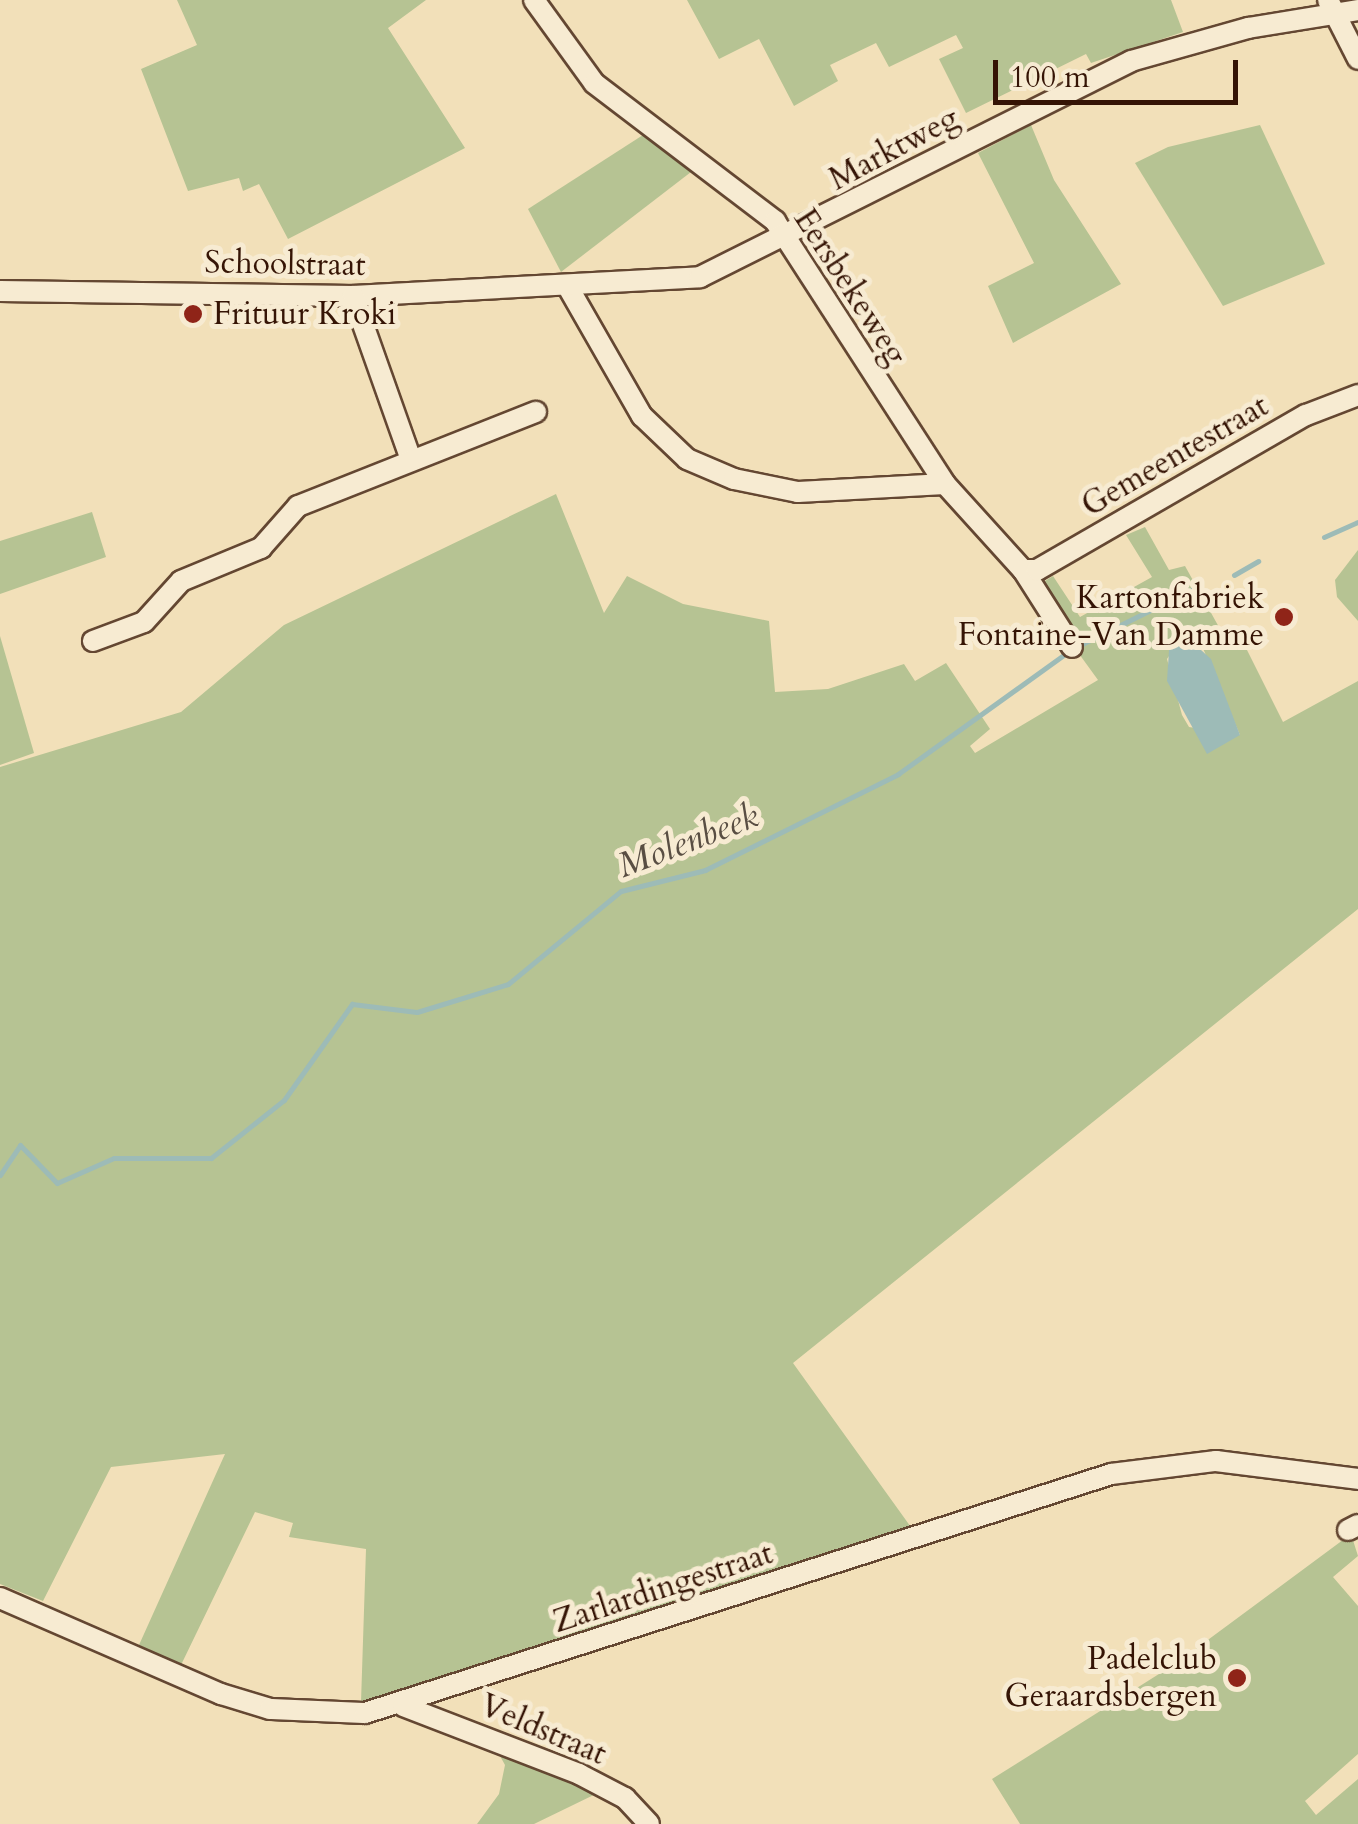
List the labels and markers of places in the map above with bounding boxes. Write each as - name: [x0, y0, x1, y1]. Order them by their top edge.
- place label: Frituur Kroki: [213, 295, 396, 333]
- marker: Frituur Kroki: [182, 303, 204, 325]
- place label: Kartonfabriek Fontaine-Van Damme: [958, 580, 1264, 655]
- marker: Kartonfabriek Fontaine-Van Damme: [1273, 606, 1295, 628]
- place label: Padelclub Geraardsbergen: [1004, 1641, 1217, 1716]
- marker: Padelclub Geraardsbergen: [1226, 1667, 1248, 1689]

